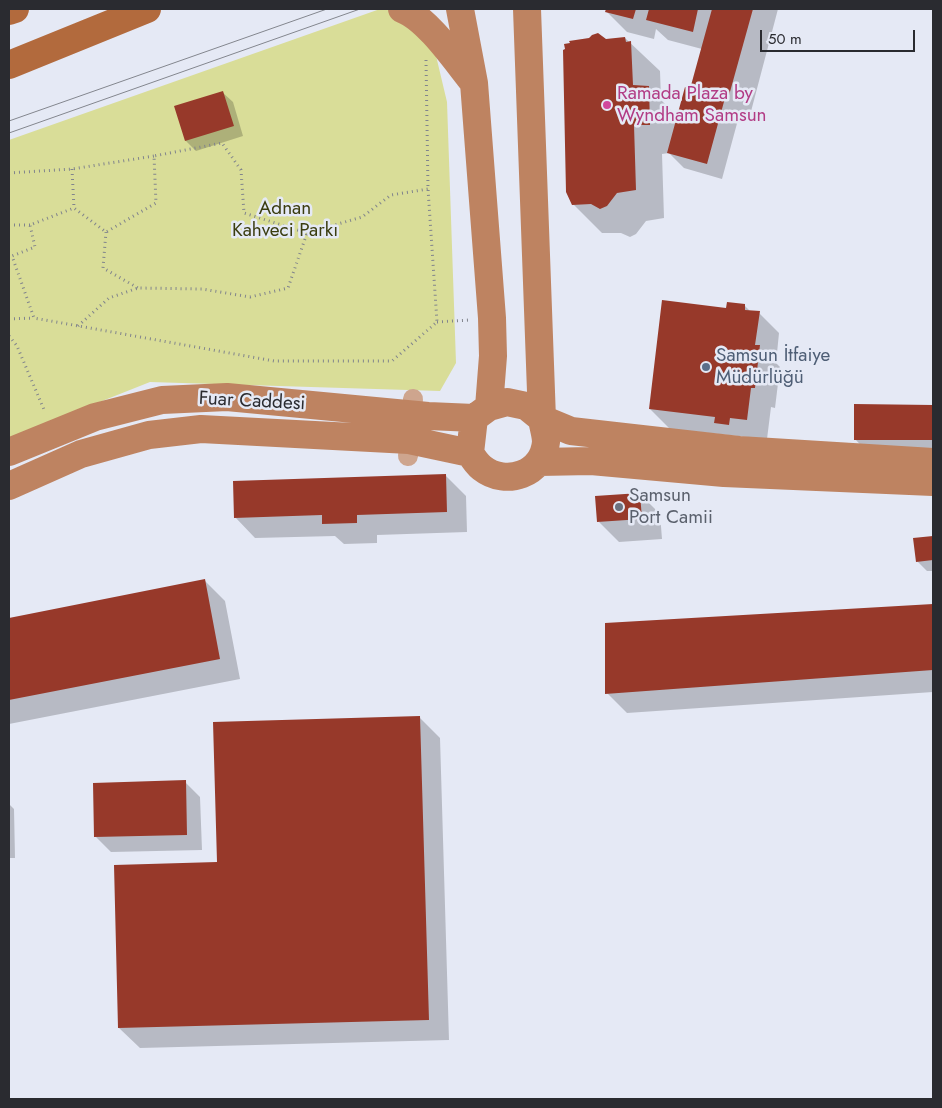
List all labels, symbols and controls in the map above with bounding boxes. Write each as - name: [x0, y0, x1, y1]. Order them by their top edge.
- scale bar: [762, 20, 917, 52]
- text: 50 m: [768, 28, 802, 50]
- place label: Ramada Plaza by Wyndham Samsun: [617, 83, 767, 127]
- marker: Ramada Plaza by Wyndham Samsun: [601, 99, 613, 111]
- park label: Adnan Kahveci Parkı: [232, 198, 338, 242]
- place label: Samsun İtfaiye Müdürlüğü: [716, 345, 830, 389]
- marker: Samsun İtfaiye Müdürlüğü: [700, 361, 712, 373]
- street label: Fuar Caddesi: [198, 388, 306, 416]
- place label: Samsun Port Camii: [629, 485, 713, 529]
- marker: Samsun Port Camii: [613, 501, 625, 513]

